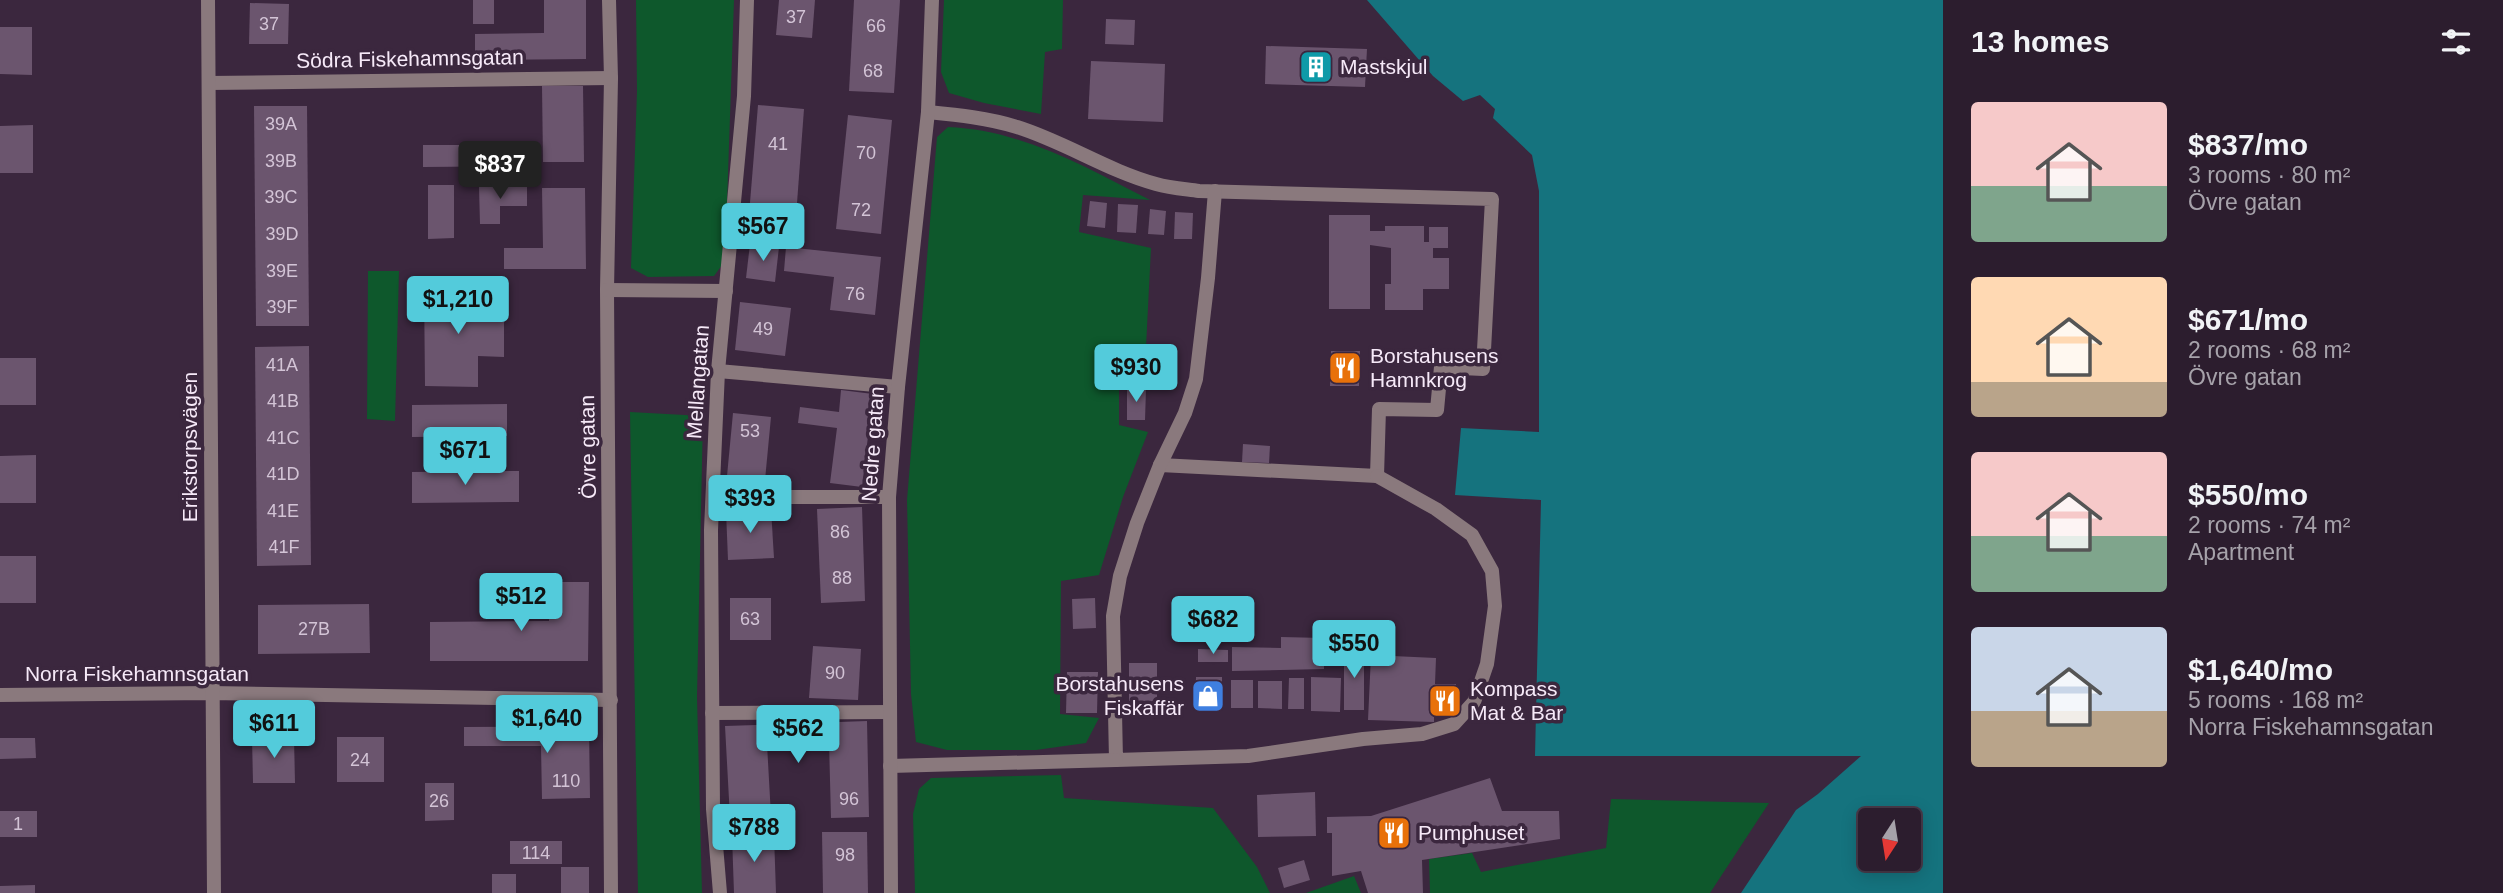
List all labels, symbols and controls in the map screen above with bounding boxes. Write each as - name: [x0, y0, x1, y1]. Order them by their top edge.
- house number: 37: [786, 7, 806, 27]
- house number: 37: [259, 14, 279, 34]
- house number: 66: [866, 16, 886, 36]
- icon: filters: [2437, 23, 2475, 61]
- text: 13 homes: [1971, 25, 2109, 58]
- street label: Södra Fiskehamnsgatan: [296, 45, 524, 72]
- building icon: Mastskjul: [1297, 48, 1335, 86]
- place label: Mastskjul: [1340, 55, 1428, 78]
- house number: 68: [863, 61, 883, 81]
- house number: 39A: [265, 114, 297, 134]
- text: $837/mo: [2188, 128, 2308, 161]
- icon: home: [2027, 130, 2111, 214]
- house number: 41: [768, 134, 788, 154]
- pin: $837: [459, 142, 541, 201]
- house number: 70: [856, 143, 876, 163]
- house number: 39B: [265, 151, 297, 171]
- text: $837: [474, 151, 526, 177]
- text: 3 rooms · 80 m²: [2188, 162, 2350, 188]
- house number: 39C: [264, 187, 298, 207]
- text: Övre gatan: [2188, 189, 2302, 215]
- house number: 72: [851, 200, 871, 220]
- pin: $567: [722, 204, 804, 263]
- text: $567: [737, 213, 789, 239]
- house number: 39D: [265, 224, 299, 244]
- house number: 39E: [266, 261, 298, 281]
- pin: $1,210: [401, 276, 515, 336]
- house number: 76: [845, 284, 865, 304]
- text: $1,210: [423, 286, 493, 312]
- house number: 39F: [266, 297, 298, 317]
- text: $671/mo: [2188, 303, 2308, 336]
- icon: home: [2027, 305, 2111, 389]
- house number: 49: [753, 319, 773, 339]
- street label: Mellangatan: [682, 324, 713, 440]
- text: 2 rooms · 68 m²: [2188, 337, 2350, 363]
- pin: $930: [1095, 344, 1177, 404]
- place label: Borstahusens Hamnkrog: [1370, 344, 1498, 391]
- restaurant icon: Borstahusens Hamnkrog: [1326, 349, 1364, 387]
- text: $930: [1110, 354, 1162, 380]
- house number: 41A: [266, 355, 298, 375]
- text: Övre gatan: [2188, 364, 2302, 390]
- street label: Erikstorpsvägen: [178, 372, 201, 522]
- street label: Nedre gatan: [857, 386, 888, 502]
- house number: 41B: [267, 391, 299, 411]
- street label: Övre gatan: [575, 395, 600, 499]
- house number: 53: [740, 421, 760, 441]
- house number: 41C: [266, 428, 300, 448]
- pin: $671: [424, 428, 506, 487]
- text: $671: [439, 437, 491, 463]
- house number: 41D: [266, 464, 300, 484]
- pin: $393: [709, 476, 791, 535]
- text: $550/mo: [2188, 478, 2308, 511]
- icon: home: [2027, 480, 2111, 564]
- text: $393: [724, 485, 776, 511]
- house number: 41E: [267, 501, 299, 521]
- text: 2 rooms · 74 m²: [2188, 512, 2350, 538]
- house number: 86: [830, 522, 850, 542]
- house number: 41F: [268, 537, 300, 557]
- text: Apartment: [2188, 539, 2294, 565]
- house number: 88: [832, 568, 852, 588]
- pin: $512: [480, 574, 562, 633]
- text: $512: [495, 583, 547, 609]
- pin: $682: [1172, 596, 1254, 656]
- text: $682: [1187, 606, 1239, 632]
- house number: 63: [740, 609, 760, 629]
- house number: 27B: [298, 619, 330, 639]
- pin: $550: [1313, 620, 1395, 680]
- text: $550: [1328, 630, 1380, 656]
- text: $1,640/mo: [2188, 653, 2333, 686]
- icon: home: [2027, 655, 2111, 739]
- street label: Norra Fiskehamnsgatan: [25, 662, 249, 685]
- house number: 90: [825, 663, 845, 683]
- place label: Borstahusens Fiskaffär: [1056, 672, 1184, 719]
- shop icon: Borstahusens Fiskaffär: [1189, 677, 1227, 715]
- place label: Kompass Mat & Bar: [1470, 677, 1563, 724]
- restaurant icon: Kompass Mat & Bar: [1426, 682, 1464, 720]
- text: 5 rooms · 168 m²: [2188, 687, 2363, 713]
- pin: $1,640: [490, 696, 604, 755]
- pin: $611: [233, 700, 315, 760]
- text: $1,640: [512, 705, 582, 731]
- pin: $562: [757, 706, 839, 765]
- text: $611: [249, 710, 299, 736]
- text: Norra Fiskehamnsgatan: [2188, 714, 2433, 740]
- text: $562: [772, 715, 824, 741]
- house number: 24: [350, 750, 370, 770]
- house number: 110: [552, 771, 580, 791]
- house number: 96: [839, 789, 859, 809]
- house number: 26: [429, 791, 449, 811]
- pin: $788: [713, 804, 795, 864]
- north arrow: [1858, 808, 1922, 872]
- map controls: [1858, 808, 1921, 871]
- house number: 1: [13, 814, 23, 834]
- text: $788: [728, 814, 780, 840]
- restaurant icon: Pumphuset: [1375, 814, 1413, 852]
- place label: Pumphuset: [1418, 821, 1524, 844]
- house number: 114: [522, 843, 550, 863]
- house number: 98: [835, 845, 855, 865]

